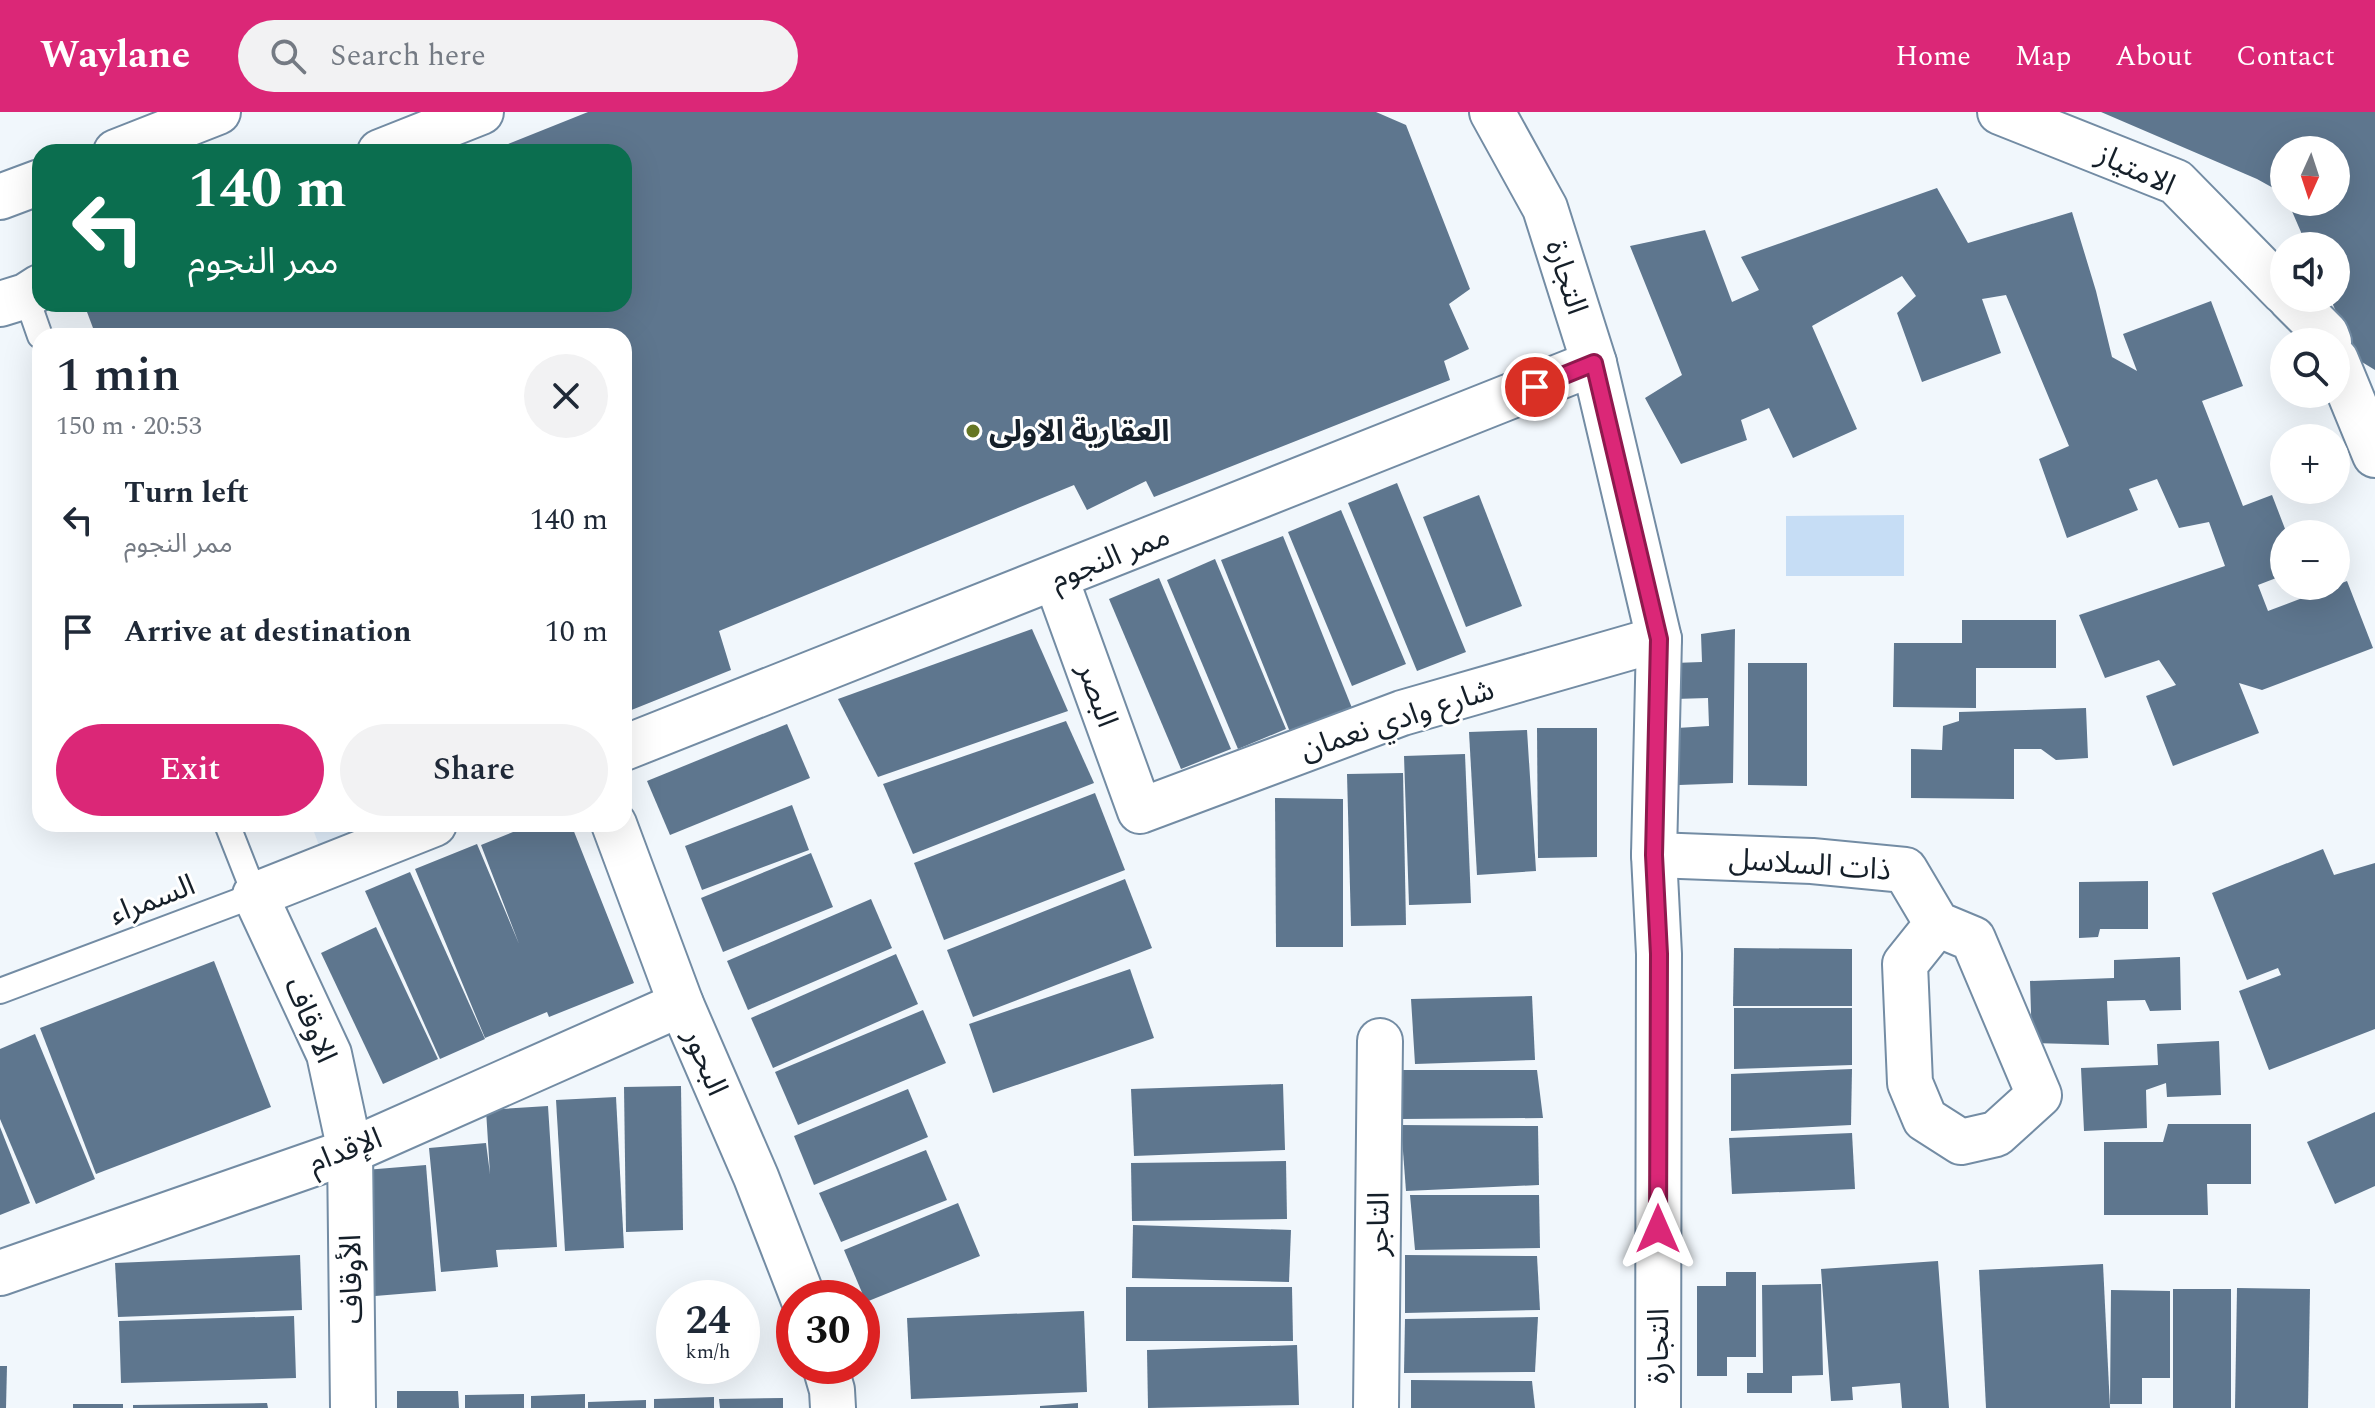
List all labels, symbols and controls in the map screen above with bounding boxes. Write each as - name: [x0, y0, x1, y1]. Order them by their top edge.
- search box: [238, 20, 798, 92]
- text: Waylane: [40, 27, 190, 85]
- text: Search here: [330, 33, 486, 79]
- icon: search: [266, 34, 310, 78]
- text: Home: [1895, 35, 1971, 78]
- text: Map: [2015, 35, 2071, 78]
- text: About: [2115, 35, 2192, 78]
- text: Contact: [2236, 35, 2335, 78]
- street label: الامتياز: [2088, 131, 2183, 208]
- north arrow: [2270, 136, 2350, 216]
- map controls: [2270, 136, 2350, 600]
- text: 140 m: [188, 147, 347, 232]
- icon: left: [56, 176, 160, 280]
- button: sound: [2270, 232, 2350, 312]
- street label: التجارة: [1532, 234, 1600, 321]
- text: ممر النجوم: [188, 235, 339, 290]
- button: search: [2270, 328, 2350, 408]
- text: 1 min: [56, 339, 181, 412]
- pin: [1501, 353, 1569, 421]
- button: close: [524, 354, 608, 438]
- icon: arrive: [1513, 365, 1557, 409]
- text: 150 m · 20:53: [56, 406, 202, 446]
- place label: العقارية الاولى: [989, 409, 1169, 455]
- marker: العقارية الاولى: [964, 422, 982, 440]
- button: +: [2270, 424, 2350, 504]
- text: Turn left: [124, 470, 249, 516]
- text: 140 m: [530, 497, 608, 543]
- icon: left: [56, 498, 100, 542]
- street label: ممر النجوم: [1044, 513, 1177, 603]
- button: −: [2270, 520, 2350, 600]
- text: ممر النجوم: [124, 524, 233, 564]
- text: Arrive at destination: [124, 609, 411, 655]
- text: 10 m: [545, 609, 608, 655]
- icon: arrive: [56, 610, 100, 654]
- street label: البصر: [1064, 656, 1130, 734]
- street label: شارع وادي نعمان: [1294, 667, 1500, 773]
- button: Exit: [56, 724, 324, 816]
- button: Share: [340, 724, 608, 816]
- street label: ذات السلاسل: [1727, 836, 1893, 894]
- street label: السمراء: [103, 863, 202, 937]
- street label: الاوقاف: [271, 970, 349, 1071]
- street label: البحور: [670, 1020, 740, 1103]
- street label: الإقدام: [302, 1116, 389, 1186]
- position arrow: [1616, 1187, 1700, 1271]
- street label: التاجر: [1355, 1191, 1403, 1258]
- street label: الأوقاف: [328, 1234, 376, 1324]
- speed limit sign: 30: [776, 1280, 880, 1384]
- text: 24: [686, 1291, 730, 1352]
- street label: التجارة: [1636, 1308, 1682, 1384]
- text: km/h: [686, 1337, 731, 1367]

